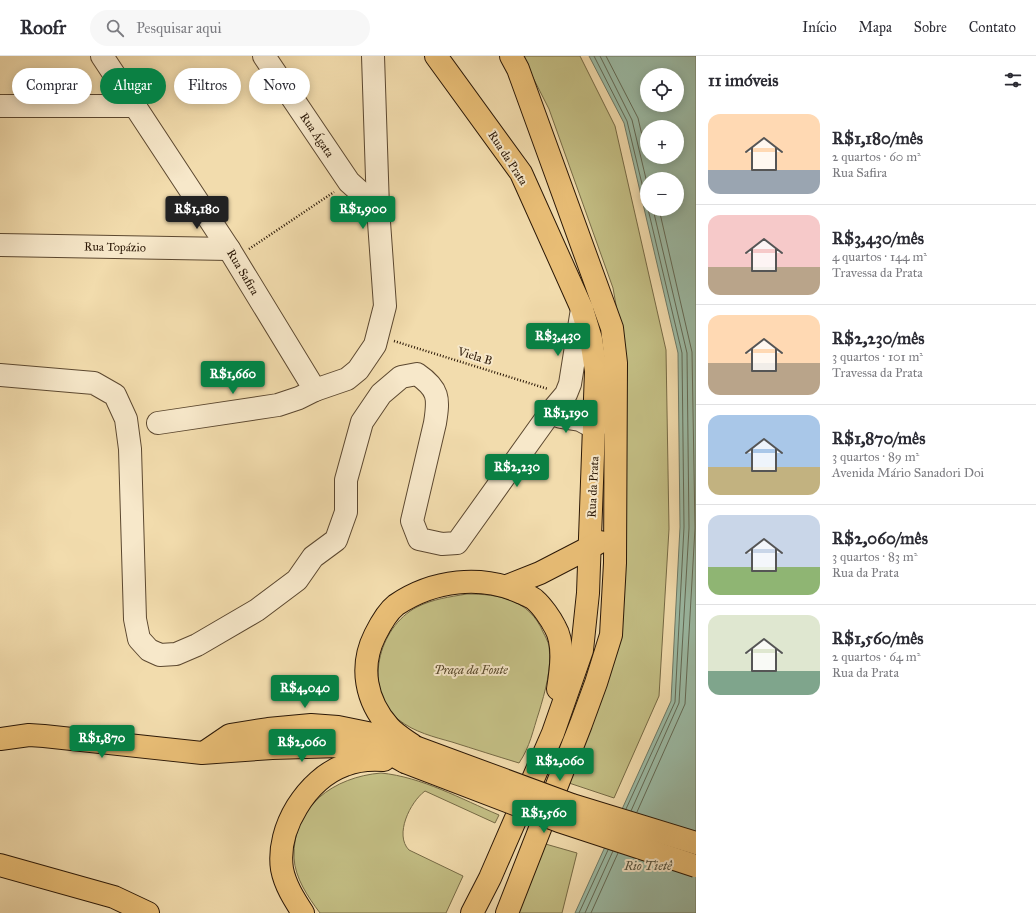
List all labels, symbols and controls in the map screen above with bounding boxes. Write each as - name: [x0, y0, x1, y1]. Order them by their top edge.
- search box: [90, 10, 370, 46]
- text: Roofr: [20, 16, 66, 39]
- icon: search: [104, 17, 126, 39]
- text: Pesquisar aqui: [136, 19, 222, 37]
- text: Início: [802, 19, 837, 36]
- text: Mapa: [859, 19, 892, 36]
- text: Sobre: [914, 19, 947, 36]
- text: Contato: [969, 19, 1016, 36]
- chip: Comprar: [12, 68, 92, 104]
- chip: Alugar: [100, 68, 166, 104]
- chip: Filtros: [174, 68, 241, 104]
- chip: Novo: [249, 68, 310, 104]
- map controls: [640, 68, 684, 216]
- button: locate: [640, 68, 684, 112]
- icon: filters: [1002, 69, 1024, 91]
- text: 11 imóveis: [708, 70, 778, 91]
- street label: Rua Ágata: [296, 110, 338, 161]
- button: +: [640, 120, 684, 164]
- street label: Rua da Prata: [485, 128, 531, 188]
- text: R$1,180/mês: [832, 128, 923, 149]
- icon: home: [740, 130, 788, 178]
- text: 2 quartos · 60 m²: [832, 149, 921, 165]
- text: Rua Safira: [832, 165, 887, 181]
- button: −: [640, 172, 684, 216]
- pin: R$1,180: [160, 196, 234, 230]
- pin: R$1,900: [326, 196, 400, 230]
- text: R$1,180: [174, 201, 220, 217]
- text: R$1,900: [339, 201, 387, 217]
- text: R$3,430/mês: [832, 228, 924, 249]
- icon: home: [740, 231, 788, 279]
- street label: Rua Topázio: [84, 239, 146, 255]
- street label: Rua Safira: [224, 247, 263, 298]
- text: 4 quartos · 144 m²: [832, 249, 927, 265]
- text: Travessa da Prata: [832, 265, 923, 281]
- pin: R$3,430: [521, 323, 595, 357]
- text: R$3,430: [535, 328, 581, 344]
- text: R$2,230/mês: [832, 328, 924, 349]
- icon: home: [740, 331, 788, 379]
- street label: Viela B: [455, 344, 494, 368]
- text: 3 quartos · 101 m²: [832, 349, 923, 365]
- pin: R$1,660: [196, 361, 270, 395]
- text: Travessa da Prata: [832, 365, 923, 381]
- text: R$1,660: [210, 366, 256, 382]
- pin: R$1,190: [529, 400, 603, 434]
- text: R$1,190: [543, 405, 589, 421]
- text: R$1,870/mês: [832, 428, 925, 449]
- icon: home: [740, 431, 788, 479]
- text: 3 quartos · 89 m²: [832, 449, 919, 465]
- pin: R$2,230: [480, 454, 554, 488]
- street label: Rua da Prata: [584, 455, 602, 518]
- text: R$2,230: [494, 459, 540, 475]
- text: Avenida Mário Sanadori Doi: [832, 465, 984, 481]
- text: R$2,060/mês: [832, 528, 928, 549]
- icon: home: [740, 531, 788, 579]
- text: 3 quartos · 83 m²: [832, 549, 918, 565]
- text: Rua da Prata: [832, 565, 899, 581]
- text: R$1,560/mês: [832, 628, 924, 649]
- icon: home: [740, 631, 788, 679]
- text: 2 quartos · 64 m²: [832, 649, 921, 665]
- park label: Praça da Fonte: [434, 663, 508, 677]
- text: Rua da Prata: [832, 665, 899, 681]
- pin: R$4,040: [268, 675, 342, 709]
- text: R$4,040: [280, 680, 330, 696]
- pin: R$1,870: [65, 725, 139, 759]
- pin: R$2,060: [265, 729, 339, 763]
- text: R$1,870: [79, 730, 125, 746]
- text: R$2,060: [278, 734, 326, 750]
- pin: R$2,060: [523, 748, 597, 782]
- text: R$2,060: [536, 753, 584, 769]
- pin: R$1,560: [507, 800, 581, 834]
- text: R$1,560: [521, 805, 567, 821]
- water label: Rio Tietê: [623, 858, 673, 874]

